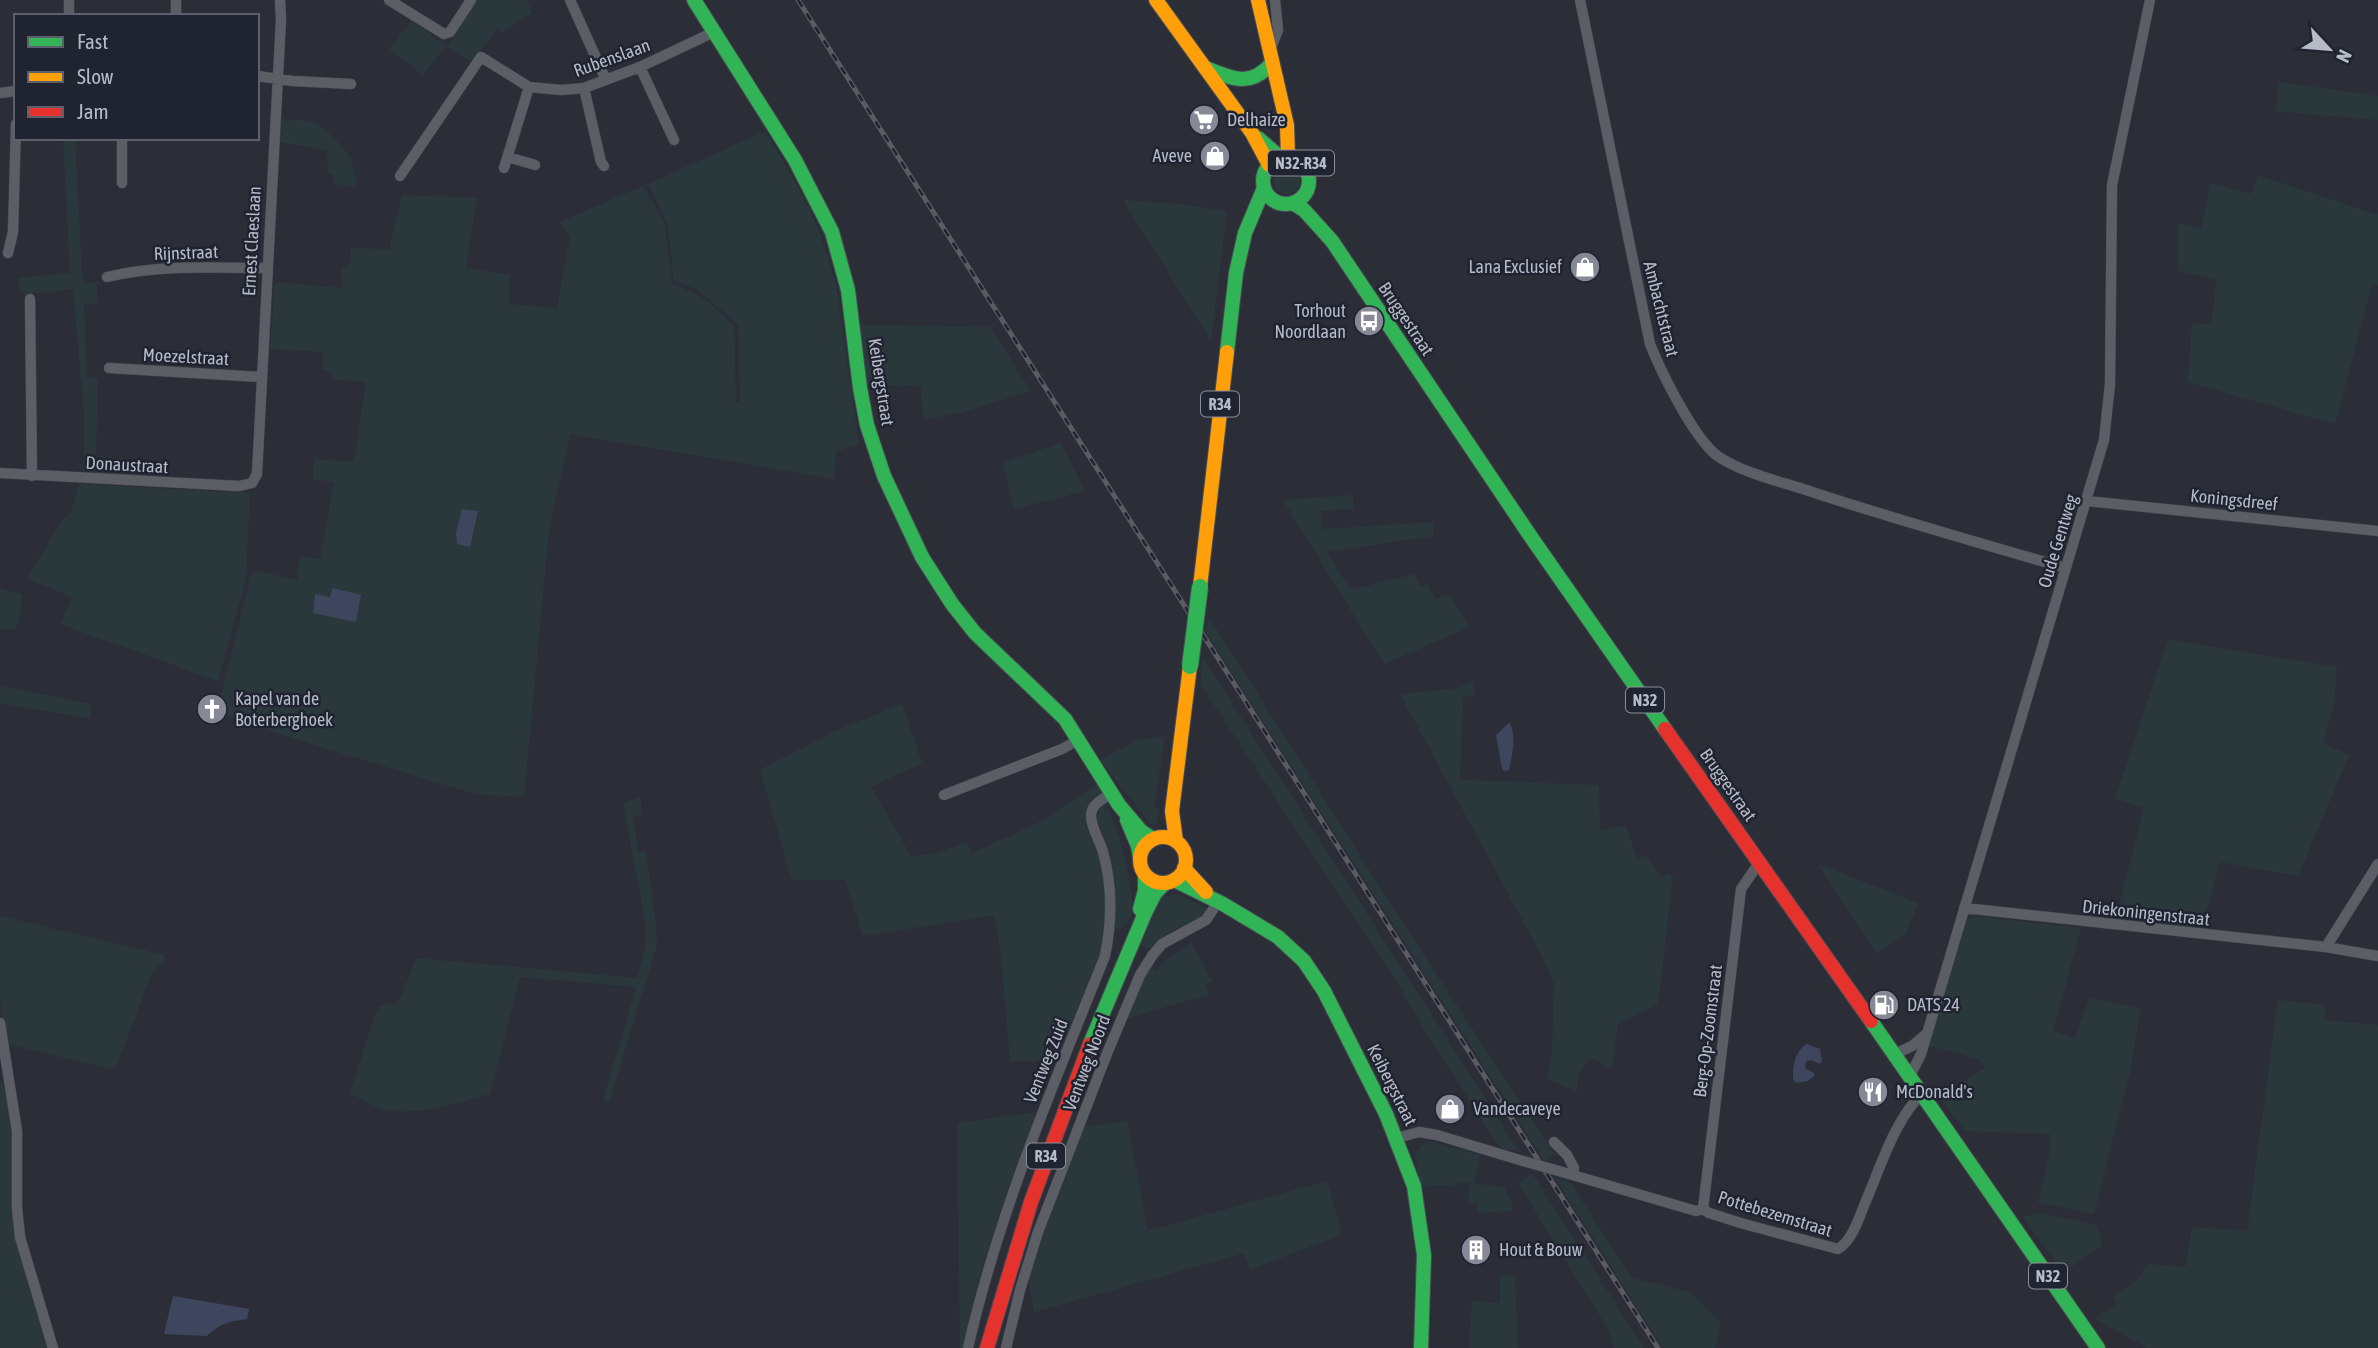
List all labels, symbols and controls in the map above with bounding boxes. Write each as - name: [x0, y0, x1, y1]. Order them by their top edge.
- legend: [14, 14, 259, 140]
- north arrow: [2294, 14, 2364, 84]
- text: Fast: [77, 29, 108, 53]
- street label: Rubenslaan: [571, 34, 653, 81]
- text: N: [2332, 47, 2357, 66]
- text: Slow: [77, 64, 114, 88]
- text: Jam: [77, 99, 109, 123]
- supermarket icon: Delhaize: [1187, 103, 1221, 137]
- place label: Delhaize: [1227, 109, 1286, 130]
- shop icon: Aveve: [1198, 139, 1232, 173]
- place label: Aveve: [1153, 145, 1192, 166]
- road number: N32-R34: [1268, 150, 1334, 176]
- street label: Ernest Claeslaan: [238, 186, 265, 296]
- street label: Rijnstraat: [153, 241, 219, 264]
- shop icon: Lana Exclusief: [1568, 250, 1602, 284]
- place label: Lana Exclusief: [1469, 256, 1562, 277]
- street label: Ambachtstraat: [1639, 259, 1683, 359]
- street label: Bruggestraat: [1374, 278, 1439, 359]
- place label: Torhout Noordlaan: [1274, 300, 1346, 342]
- bus stop icon: Torhout Noordlaan: [1352, 304, 1386, 338]
- street label: Keibergstraat: [864, 337, 899, 427]
- street label: Moezelstraat: [142, 344, 230, 369]
- road number: R34: [1201, 392, 1239, 416]
- street label: Donaustraat: [85, 452, 169, 477]
- street label: Koningsdreef: [2189, 484, 2279, 515]
- street label: Oude Gentweg: [2033, 491, 2082, 590]
- place label: Kapel van de Boterberghoek: [235, 688, 333, 730]
- road number: N32: [1626, 688, 1664, 712]
- church icon: Kapel van de Boterberghoek: [195, 692, 229, 726]
- street label: Bruggestraat: [1696, 744, 1761, 825]
- street label: Driekoningenstraat: [2081, 895, 2211, 930]
- street label: Berg-Op-Zoomstraat: [1689, 963, 1726, 1099]
- fuel station icon: DATS 24: [1867, 988, 1901, 1022]
- place label: DATS 24: [1907, 994, 1960, 1015]
- street label: Ventweg Noord: [1059, 1012, 1114, 1114]
- street label: Ventweg Zuid: [1019, 1016, 1072, 1106]
- street label: Keibergstraat: [1363, 1041, 1422, 1129]
- restaurant icon: McDonald's: [1856, 1075, 1890, 1109]
- place label: McDonald's: [1896, 1081, 1973, 1102]
- shop icon: Vandecaveye: [1433, 1092, 1467, 1126]
- place label: Vandecaveye: [1473, 1098, 1561, 1119]
- road number: R34: [1027, 1144, 1065, 1168]
- street label: Pottebezemstraat: [1716, 1186, 1835, 1241]
- building icon: Hout & Bouw: [1459, 1233, 1493, 1267]
- place label: Hout & Bouw: [1499, 1239, 1583, 1260]
- road number: N32: [2029, 1264, 2067, 1288]

